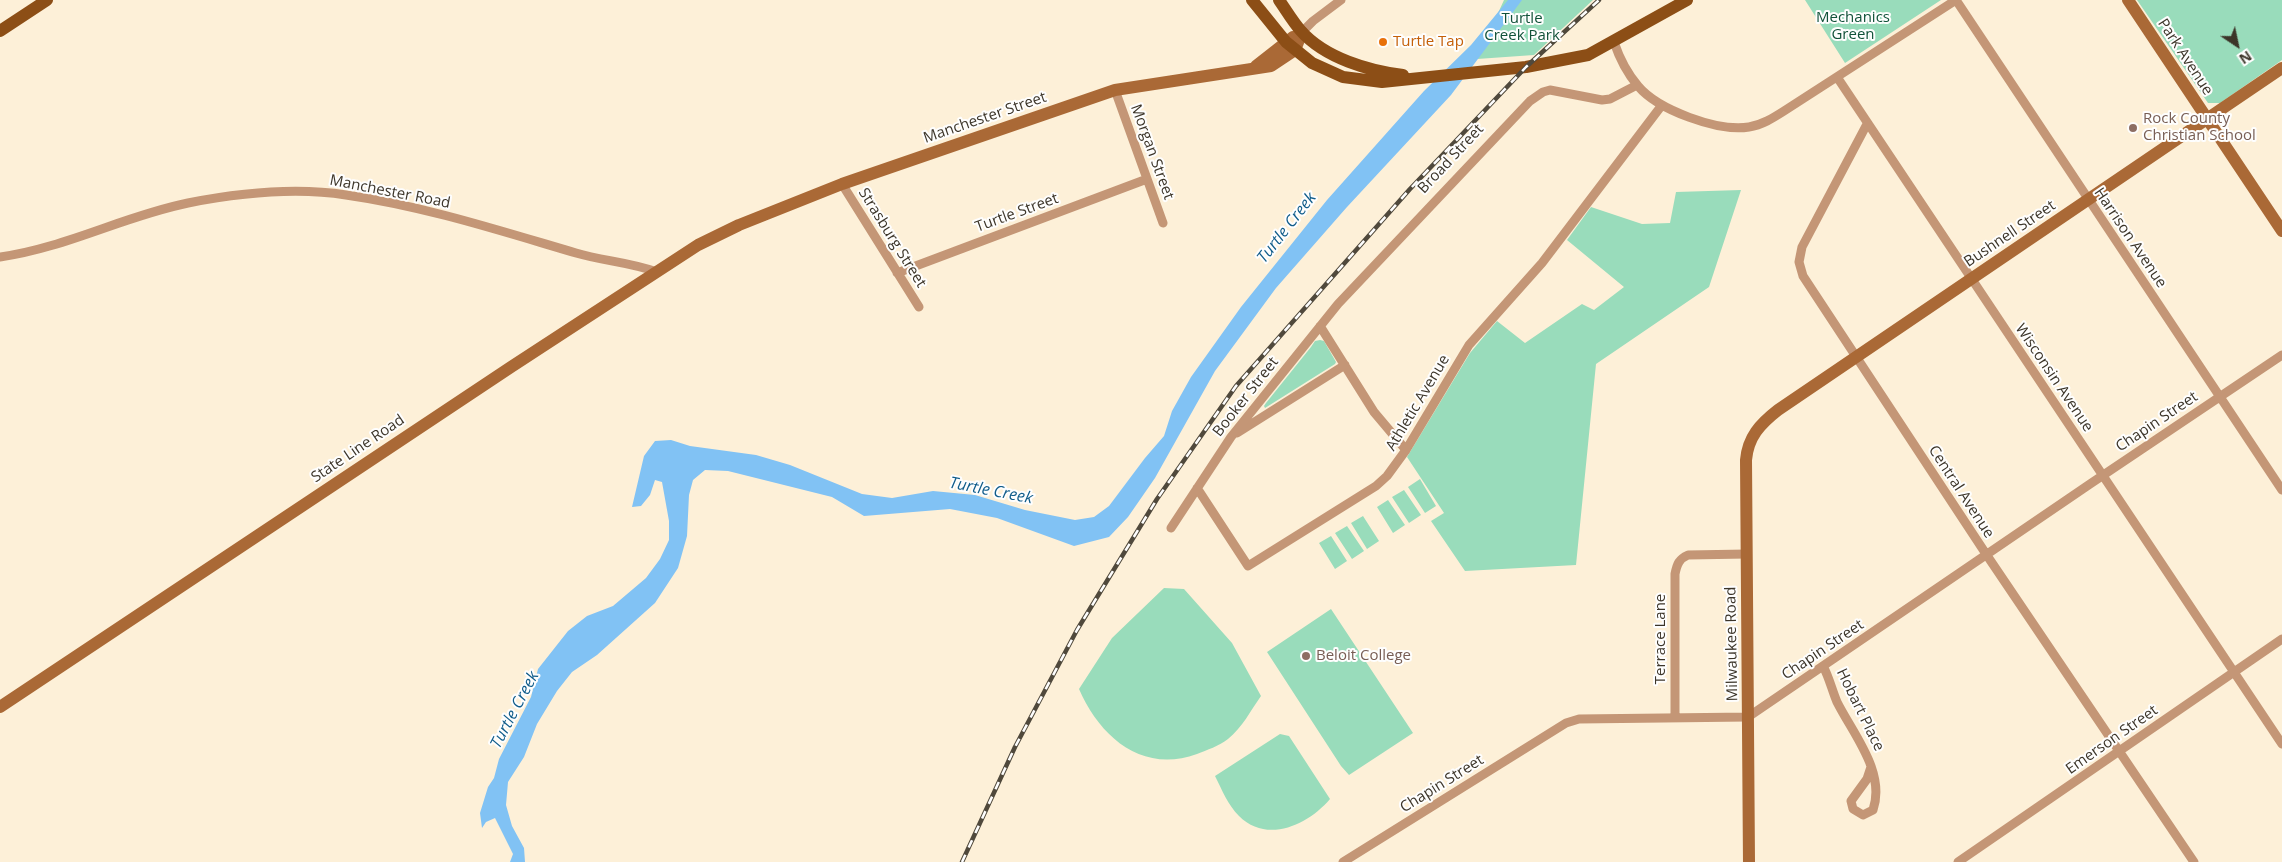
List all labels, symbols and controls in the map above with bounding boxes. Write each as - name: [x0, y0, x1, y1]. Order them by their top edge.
- park label: Mechanics Green: [1816, 9, 1890, 44]
- park label: Turtle Creek Park: [1484, 10, 1560, 45]
- street label: Park Avenue: [2154, 15, 2216, 99]
- north arrow: [2212, 20, 2262, 70]
- place label: Turtle Tap: [1393, 33, 1464, 51]
- marker: Turtle Tap: [1377, 36, 1389, 48]
- text: N: [2236, 47, 2256, 69]
- street label: Manchester Street: [921, 89, 1049, 147]
- street label: Morgan Street: [1126, 102, 1178, 202]
- place label: Rock County Christian School: [2143, 110, 2256, 145]
- street label: Broad Street: [1414, 121, 1488, 197]
- marker: Rock County Christian School: [2127, 122, 2139, 134]
- street label: Manchester Road: [328, 171, 452, 213]
- street label: Harrison Avenue: [2090, 184, 2170, 292]
- street label: Strasburg Street: [854, 185, 930, 291]
- water label: Turtle Creek: [1253, 189, 1321, 267]
- street label: Turtle Street: [973, 190, 1061, 236]
- street label: Bushnell Street: [1961, 197, 2059, 271]
- street label: Wisconsin Avenue: [2011, 321, 2097, 435]
- street label: Athletic Avenue: [1382, 352, 1454, 454]
- street label: Booker Street: [1209, 354, 1283, 440]
- street label: Chapin Street: [2113, 388, 2201, 456]
- street label: State Line Road: [308, 411, 408, 487]
- street label: Central Avenue: [1924, 442, 1998, 542]
- water label: Turtle Creek: [948, 474, 1034, 508]
- street label: Milwaukee Road: [1722, 587, 1742, 701]
- street label: Terrace Lane: [1652, 594, 1670, 684]
- street label: Chapin Street: [1779, 616, 1867, 684]
- place label: Beloit College: [1316, 647, 1411, 665]
- marker: Beloit College: [1300, 650, 1312, 662]
- street label: Hobart Place: [1832, 666, 1888, 754]
- water label: Turtle Creek: [487, 668, 543, 752]
- street label: Emerson Street: [2063, 702, 2161, 778]
- street label: Chapin Street: [1397, 751, 1487, 817]

